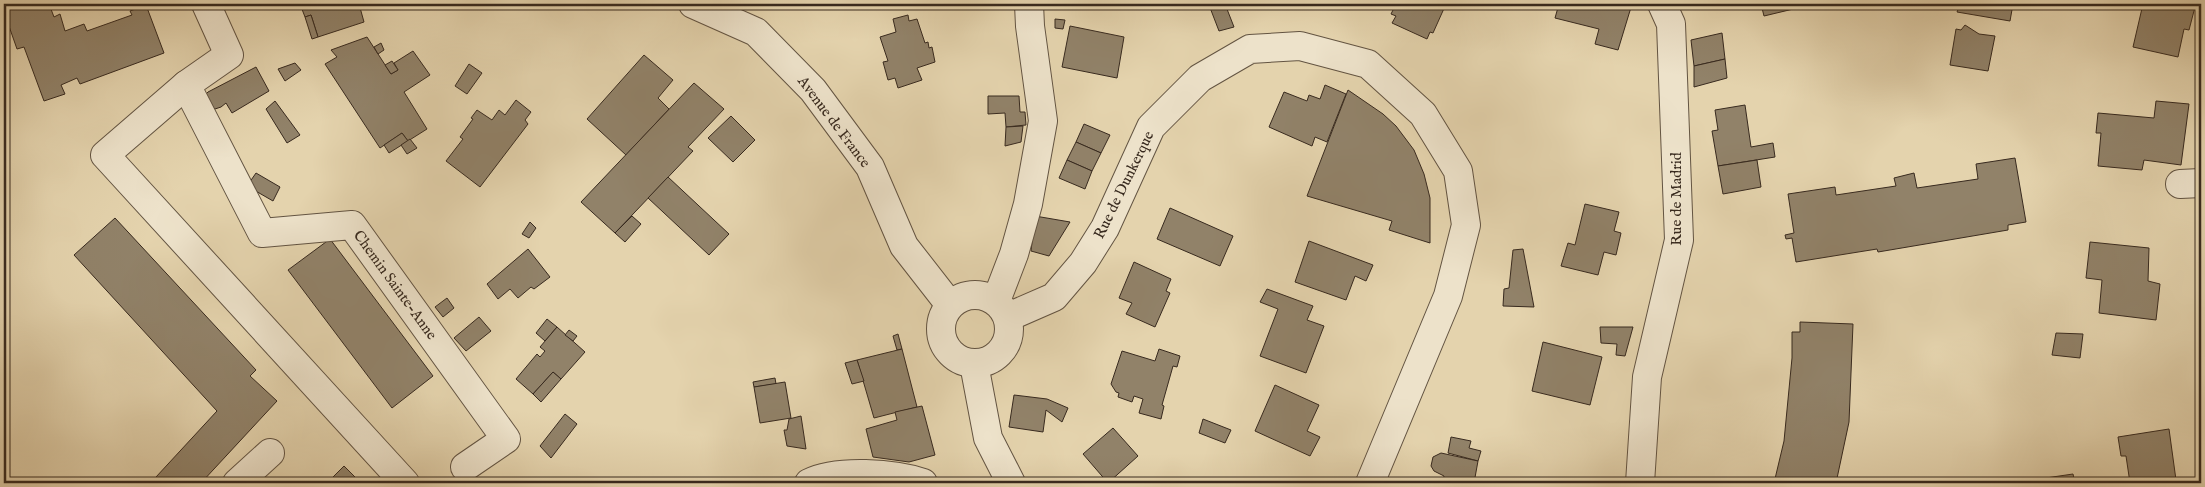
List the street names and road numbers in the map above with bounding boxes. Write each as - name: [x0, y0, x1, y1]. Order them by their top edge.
- street label: Avenue de France: [793, 72, 875, 172]
- street label: Rue de Dunkerque: [1090, 128, 1158, 242]
- street label: Rue de Madrid: [1667, 151, 1686, 246]
- street label: Chemin Sainte-Anne: [349, 227, 441, 343]

